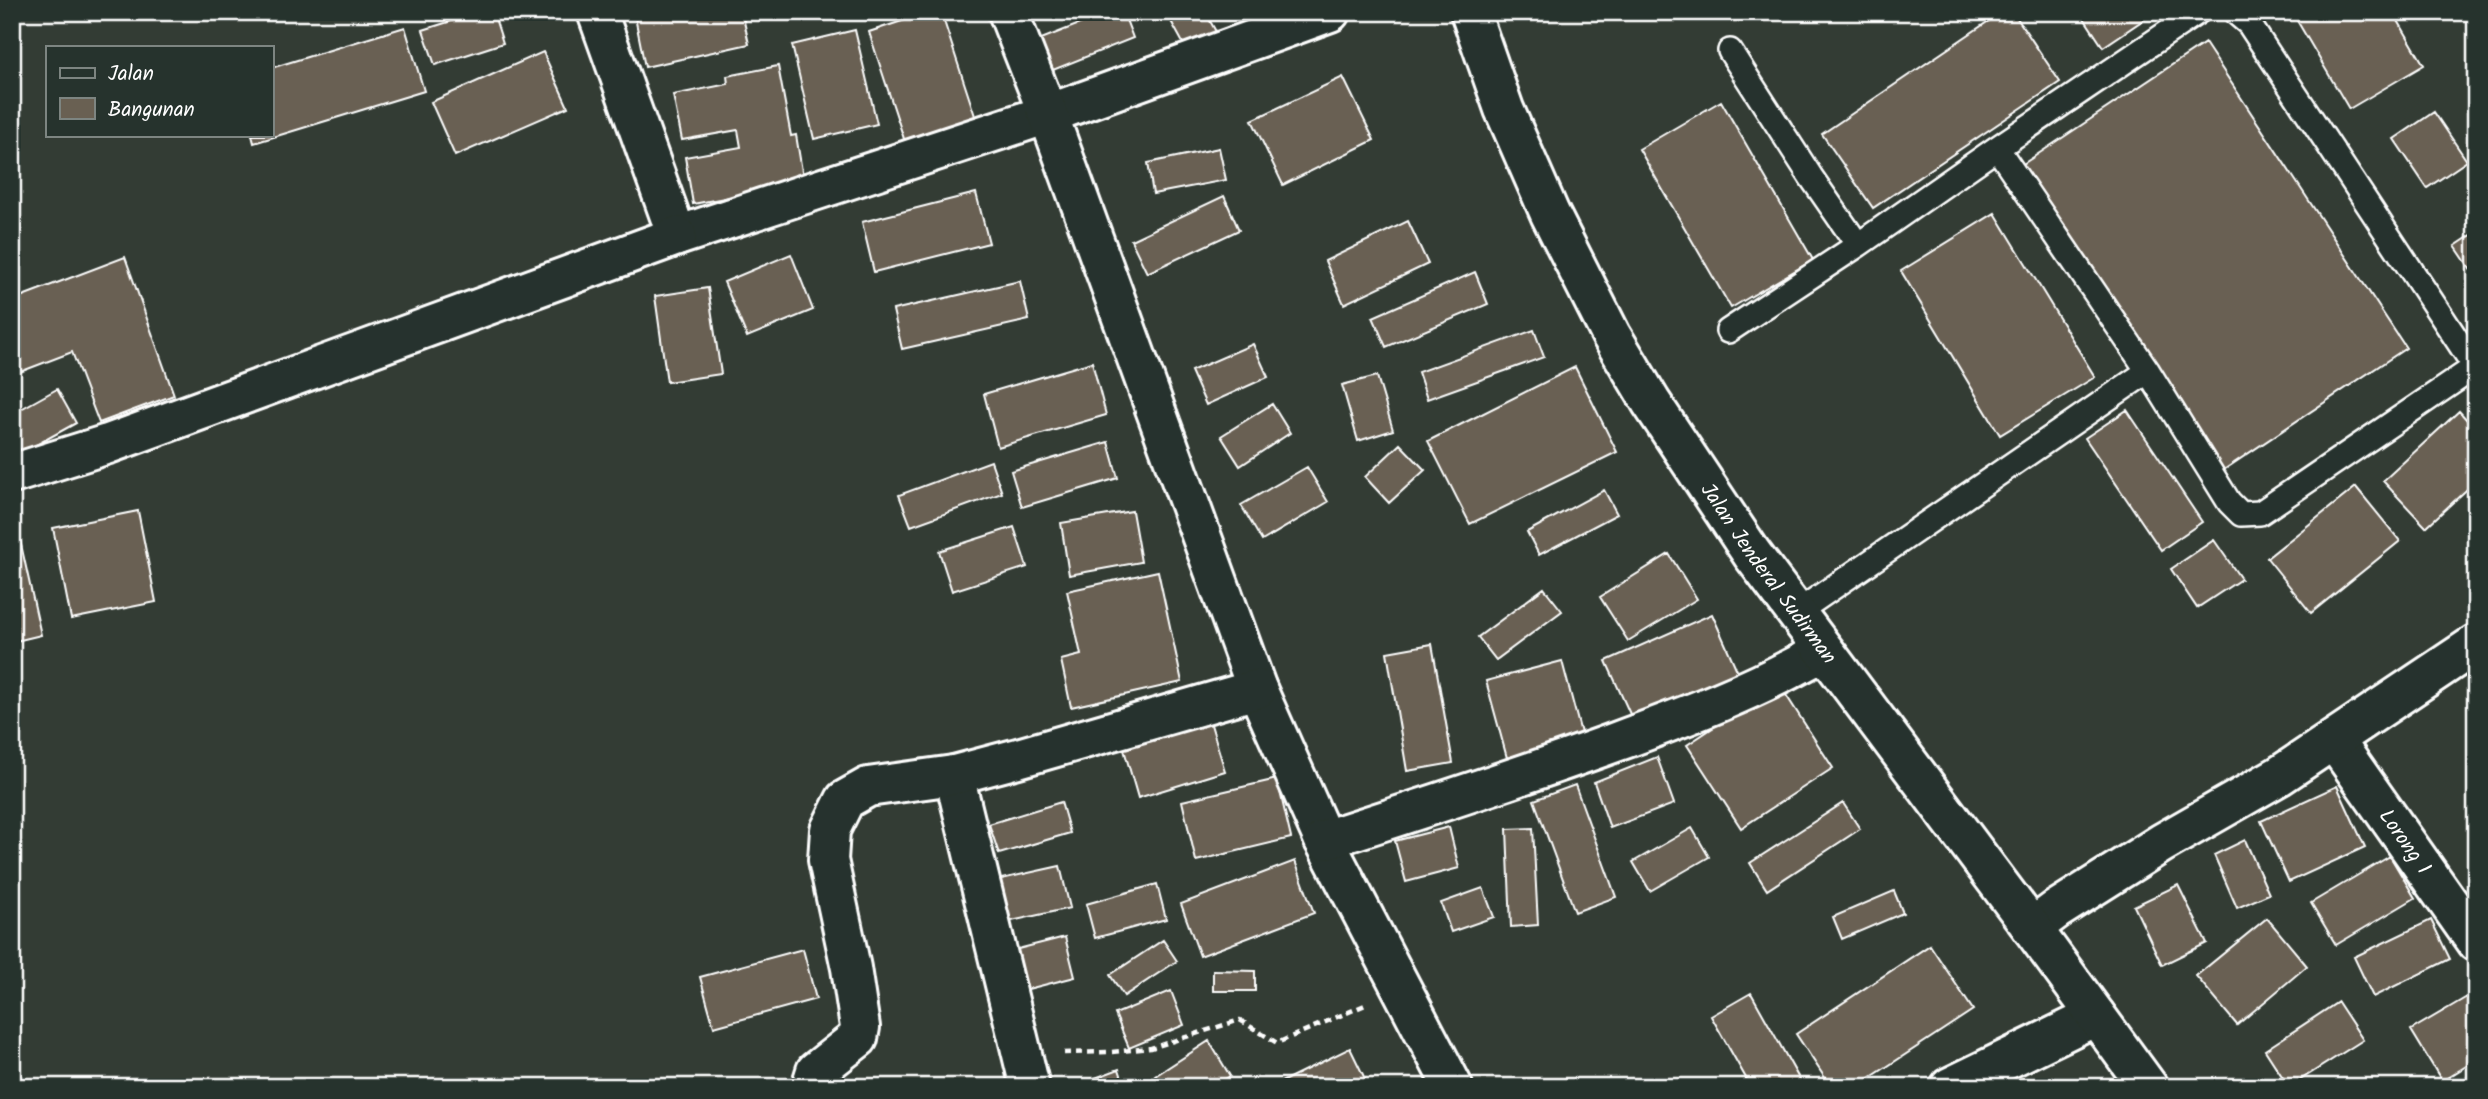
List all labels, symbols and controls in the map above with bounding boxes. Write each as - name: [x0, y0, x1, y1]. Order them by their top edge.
- legend: [46, 46, 273, 136]
- text: Jalan: [108, 58, 154, 91]
- text: Bangunan: [108, 94, 195, 127]
- street label: Jalan Jenderal Sudirman: [1691, 477, 1844, 672]
- street label: Lorong 1: [2369, 803, 2439, 882]

